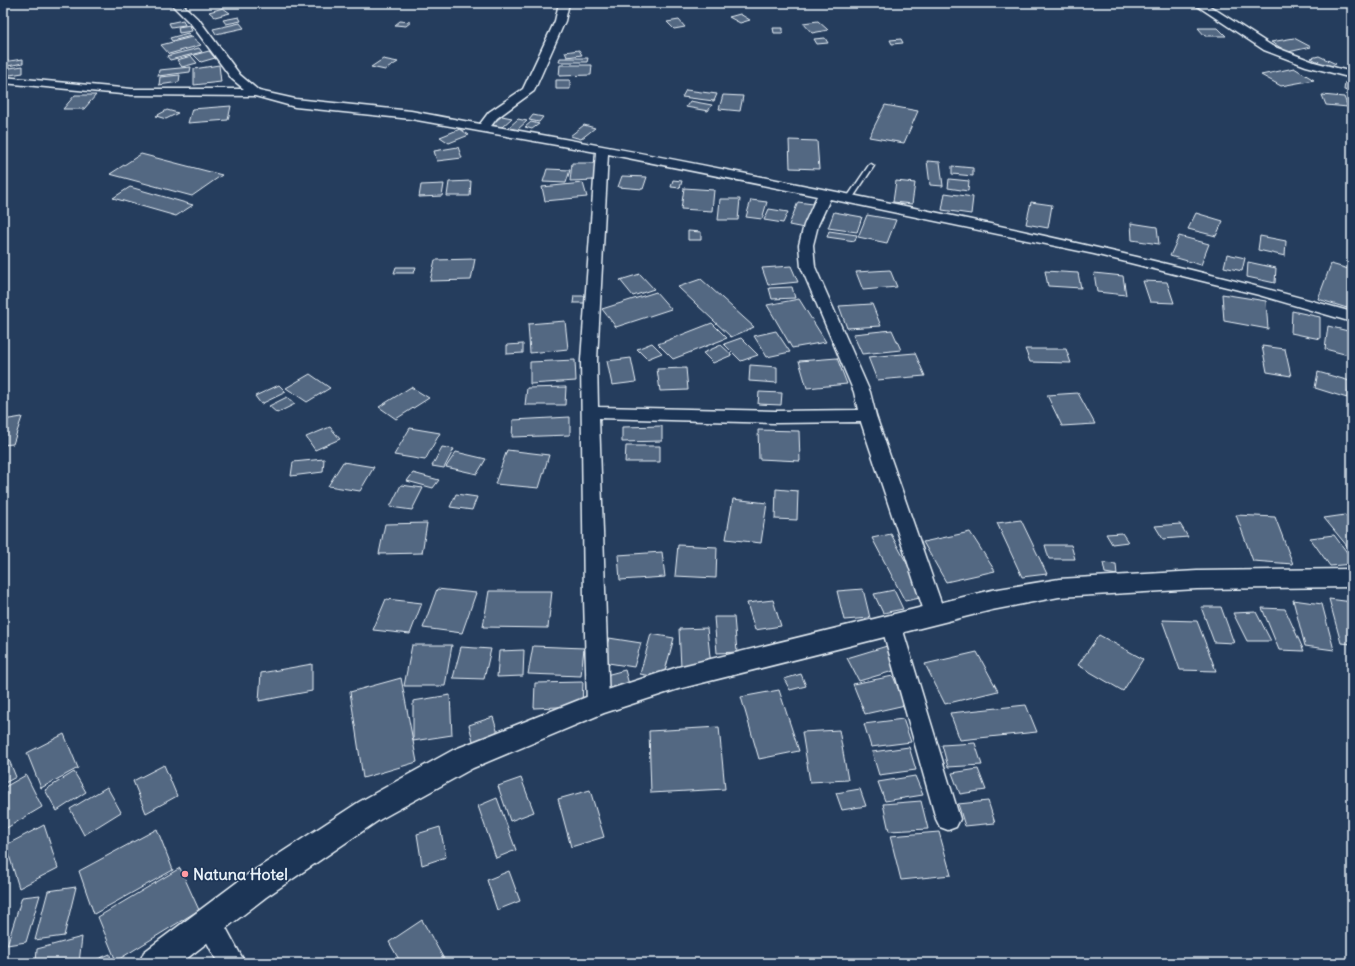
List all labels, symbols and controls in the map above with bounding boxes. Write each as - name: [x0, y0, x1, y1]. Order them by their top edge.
- place label: Natuna Hotel: [193, 864, 288, 884]
- marker: Natuna Hotel: [180, 869, 190, 879]

